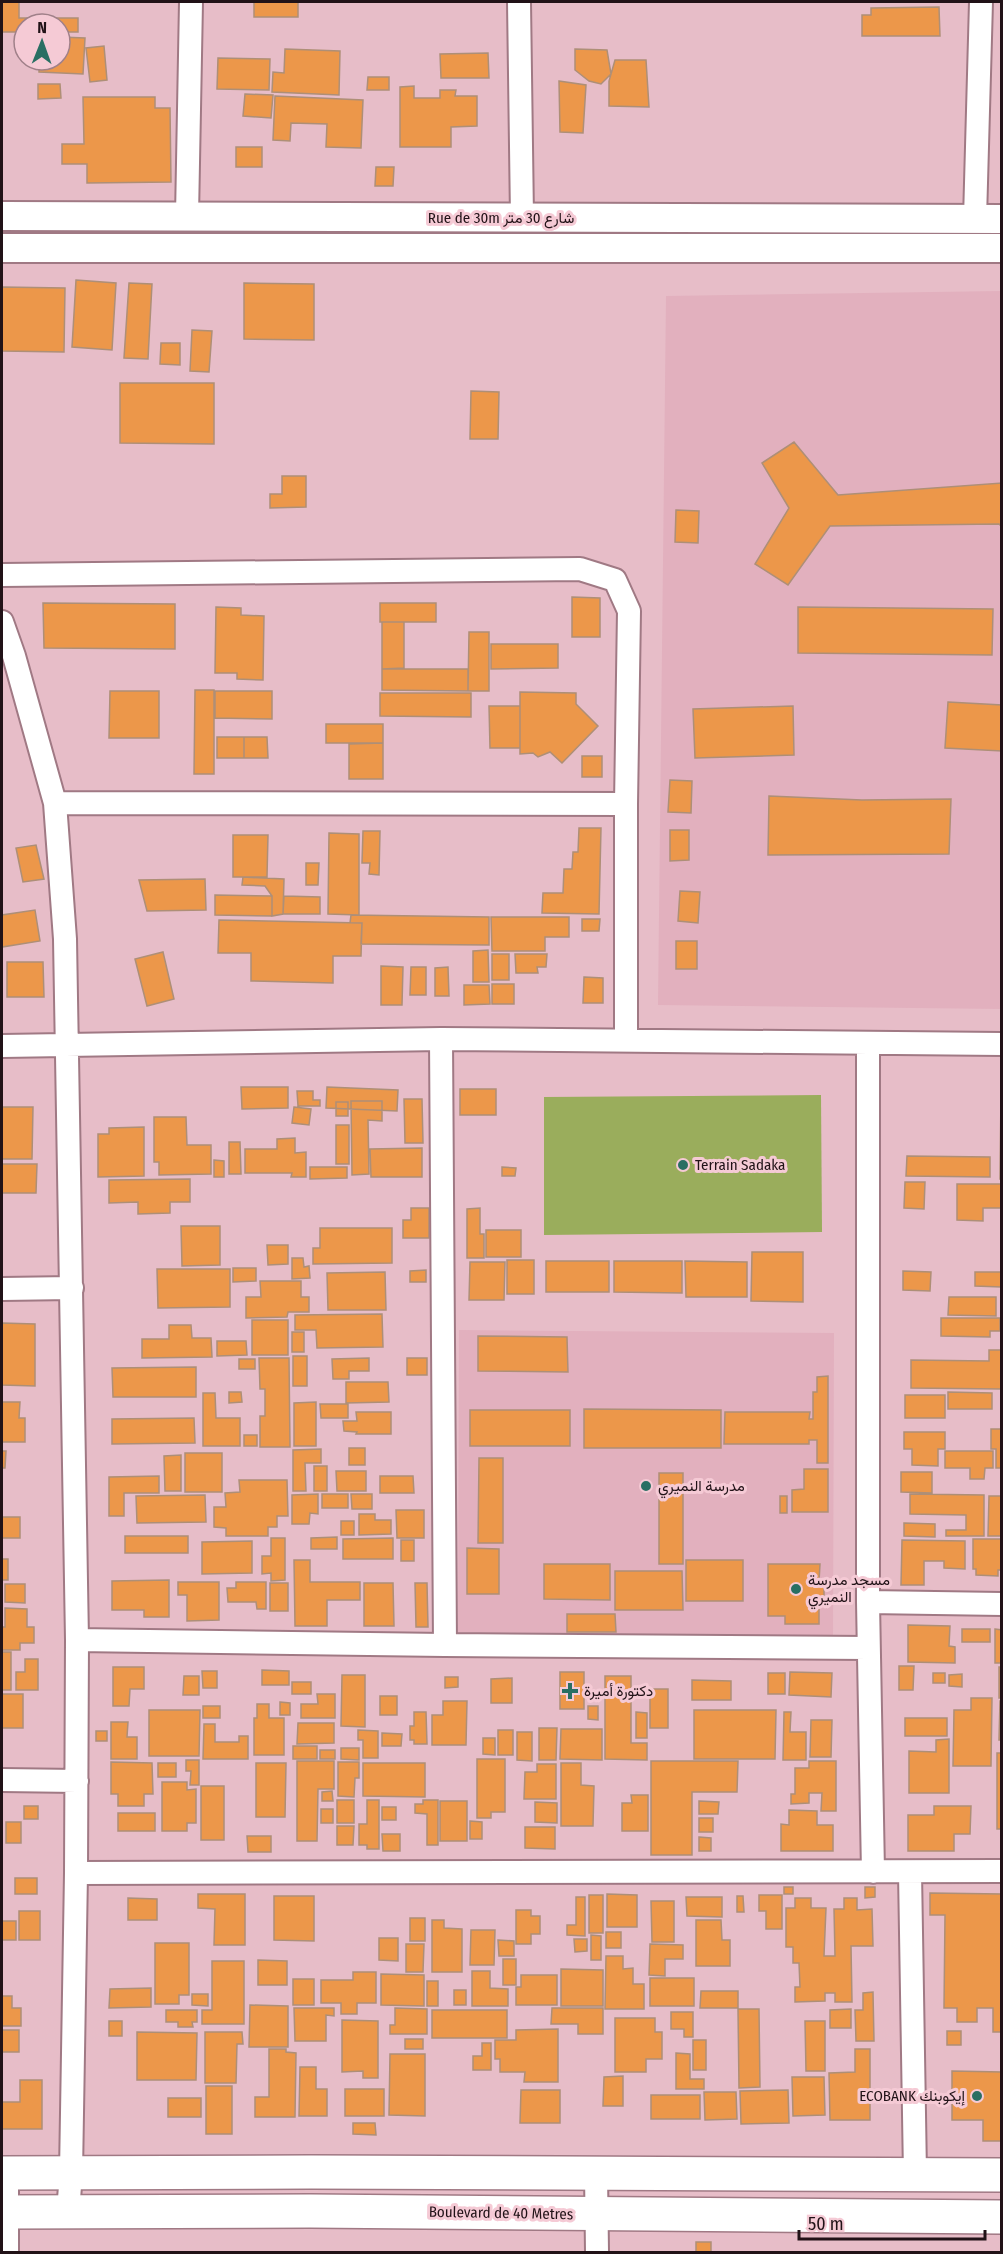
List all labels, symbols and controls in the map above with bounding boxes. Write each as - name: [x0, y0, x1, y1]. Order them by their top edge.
- north arrow: [12, 12, 72, 72]
- text: N: [37, 18, 47, 37]
- street label: Rue de 30m شارع 30 متر: [428, 209, 574, 229]
- place label: Terrain Sadaka: [695, 1156, 785, 1174]
- marker: Terrain Sadaka: [676, 1158, 690, 1172]
- place label: مدرسة النميري: [658, 1477, 745, 1499]
- marker: مدرسة النميري: [639, 1479, 653, 1493]
- place label: مسجد مدرسة النميري: [808, 1571, 890, 1610]
- marker: مسجد مدرسة النميري: [789, 1582, 803, 1596]
- marker: دكتورة أميرة: [561, 1682, 579, 1700]
- place label: دكتورة أميرة: [584, 1682, 653, 1700]
- place label: ECOBANK إيكوبنك: [859, 2087, 966, 2106]
- marker: ECOBANK إيكوبنك: [970, 2089, 984, 2103]
- street label: Boulevard de 40 Metres: [429, 2203, 573, 2223]
- scale bar: [799, 2203, 985, 2241]
- text: 50 m: [808, 2213, 844, 2235]

